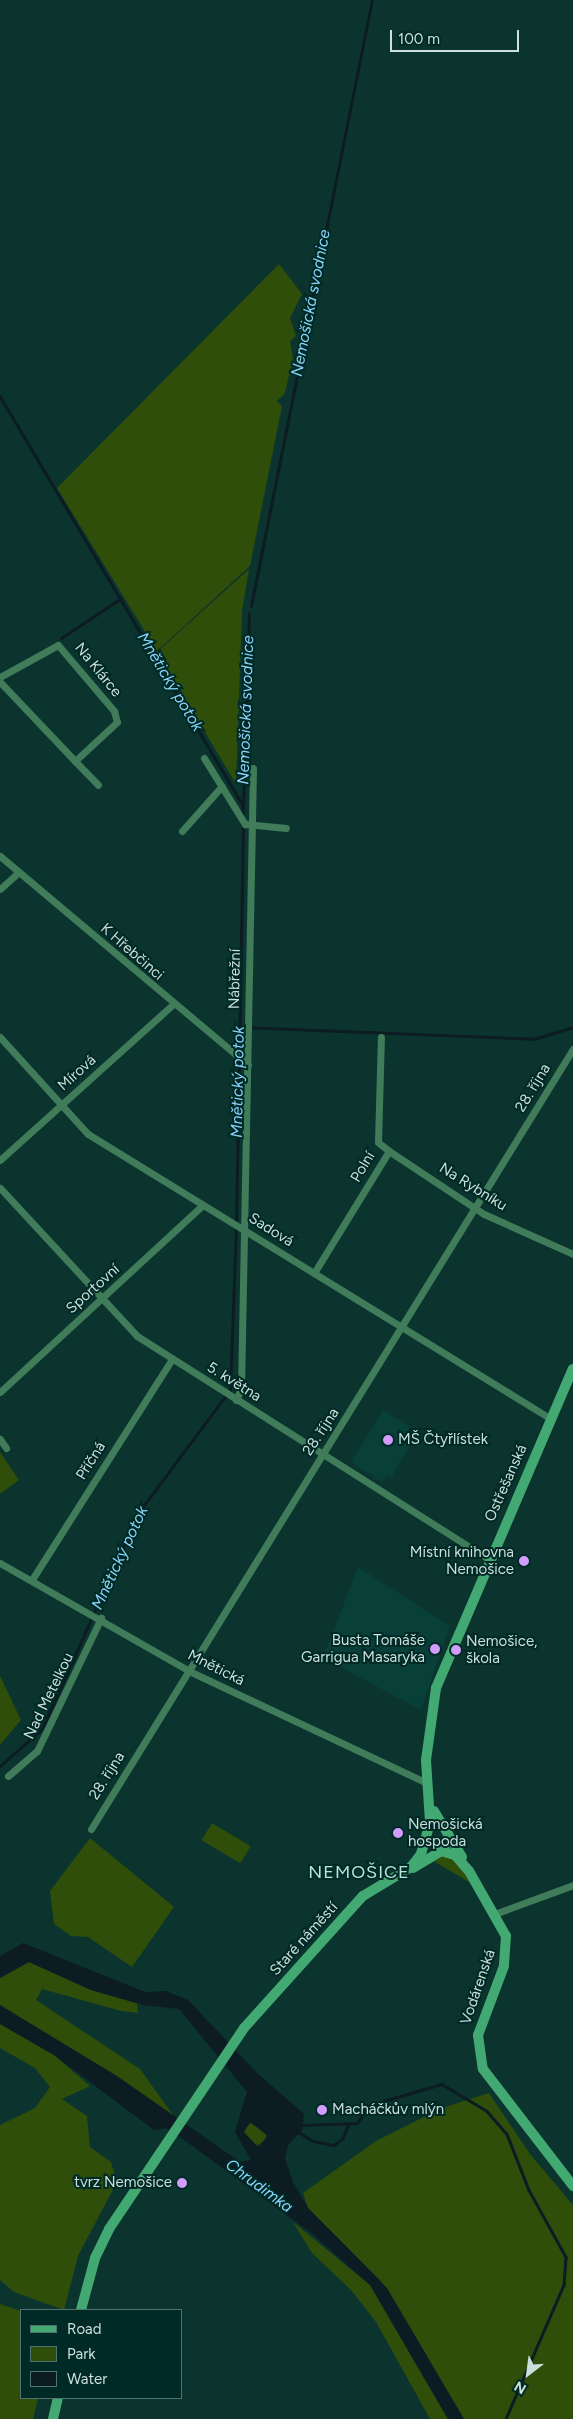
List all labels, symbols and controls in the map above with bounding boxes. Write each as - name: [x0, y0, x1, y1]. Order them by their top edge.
- scale bar: [393, 20, 522, 52]
- text: 100 m: [398, 30, 440, 48]
- water label: Nemošická svodnice: [287, 228, 335, 378]
- water label: Mnětický potok: [133, 629, 207, 735]
- water label: Nemošická svodnice: [234, 635, 258, 785]
- street label: Na Klárce: [71, 639, 125, 701]
- street label: K Hřebčinci: [97, 920, 167, 984]
- street label: Nábřežní: [225, 949, 245, 1009]
- water label: Mnětický potok: [227, 1026, 249, 1138]
- street label: Mírová: [54, 1051, 100, 1095]
- street label: 28. října: [512, 1061, 554, 1115]
- street label: Polní: [347, 1148, 379, 1186]
- street label: Na Rybníku: [436, 1159, 510, 1215]
- street label: Sadová: [245, 1209, 297, 1251]
- street label: Sportovní: [63, 1260, 123, 1318]
- street label: 5. května: [204, 1358, 264, 1406]
- street label: 28. října: [299, 1405, 343, 1459]
- place label: MŠ Čtyřlístek: [398, 1431, 488, 1449]
- marker: MŠ Čtyřlístek: [382, 1434, 394, 1446]
- street label: Příčná: [72, 1439, 110, 1483]
- street label: Ostřešanská: [481, 1442, 531, 1524]
- water label: Mnětický potok: [88, 1503, 152, 1613]
- place label: Místní knihovna Nemošice: [410, 1543, 514, 1578]
- marker: Místní knihovna Nemošice: [518, 1555, 530, 1567]
- place label: Busta Tomáše Garrigua Masaryka: [301, 1631, 425, 1666]
- place label: Nemošice, škola: [466, 1632, 537, 1667]
- marker: Busta Tomáše Garrigua Masaryka: [429, 1643, 441, 1655]
- marker: Nemošice, škola: [450, 1644, 462, 1656]
- street label: Mnětická: [185, 1646, 247, 1690]
- street label: Nad Metelkou: [20, 1650, 78, 1742]
- street label: 28. října: [85, 1749, 129, 1803]
- place label: Nemošická hospoda: [408, 1815, 483, 1850]
- marker: Nemošická hospoda: [392, 1827, 404, 1839]
- district label: NEMOŠICE: [307, 1861, 411, 1883]
- street label: Staré náměstí: [266, 1899, 342, 1979]
- street label: Vodárenská: [457, 1947, 499, 2027]
- place label: Macháčkův mlýn: [332, 2101, 444, 2119]
- marker: Macháčkův mlýn: [316, 2104, 328, 2116]
- water label: Chrudimka: [222, 2155, 296, 2217]
- place label: tvrz Nemošice: [74, 2174, 172, 2192]
- marker: tvrz Nemošice: [176, 2177, 188, 2189]
- legend: [20, 2309, 182, 2399]
- text: Road: [67, 2320, 102, 2338]
- text: Park: [67, 2345, 96, 2363]
- north arrow: [503, 2349, 553, 2399]
- text: Water: [67, 2370, 107, 2388]
- text: N: [511, 2377, 529, 2397]

